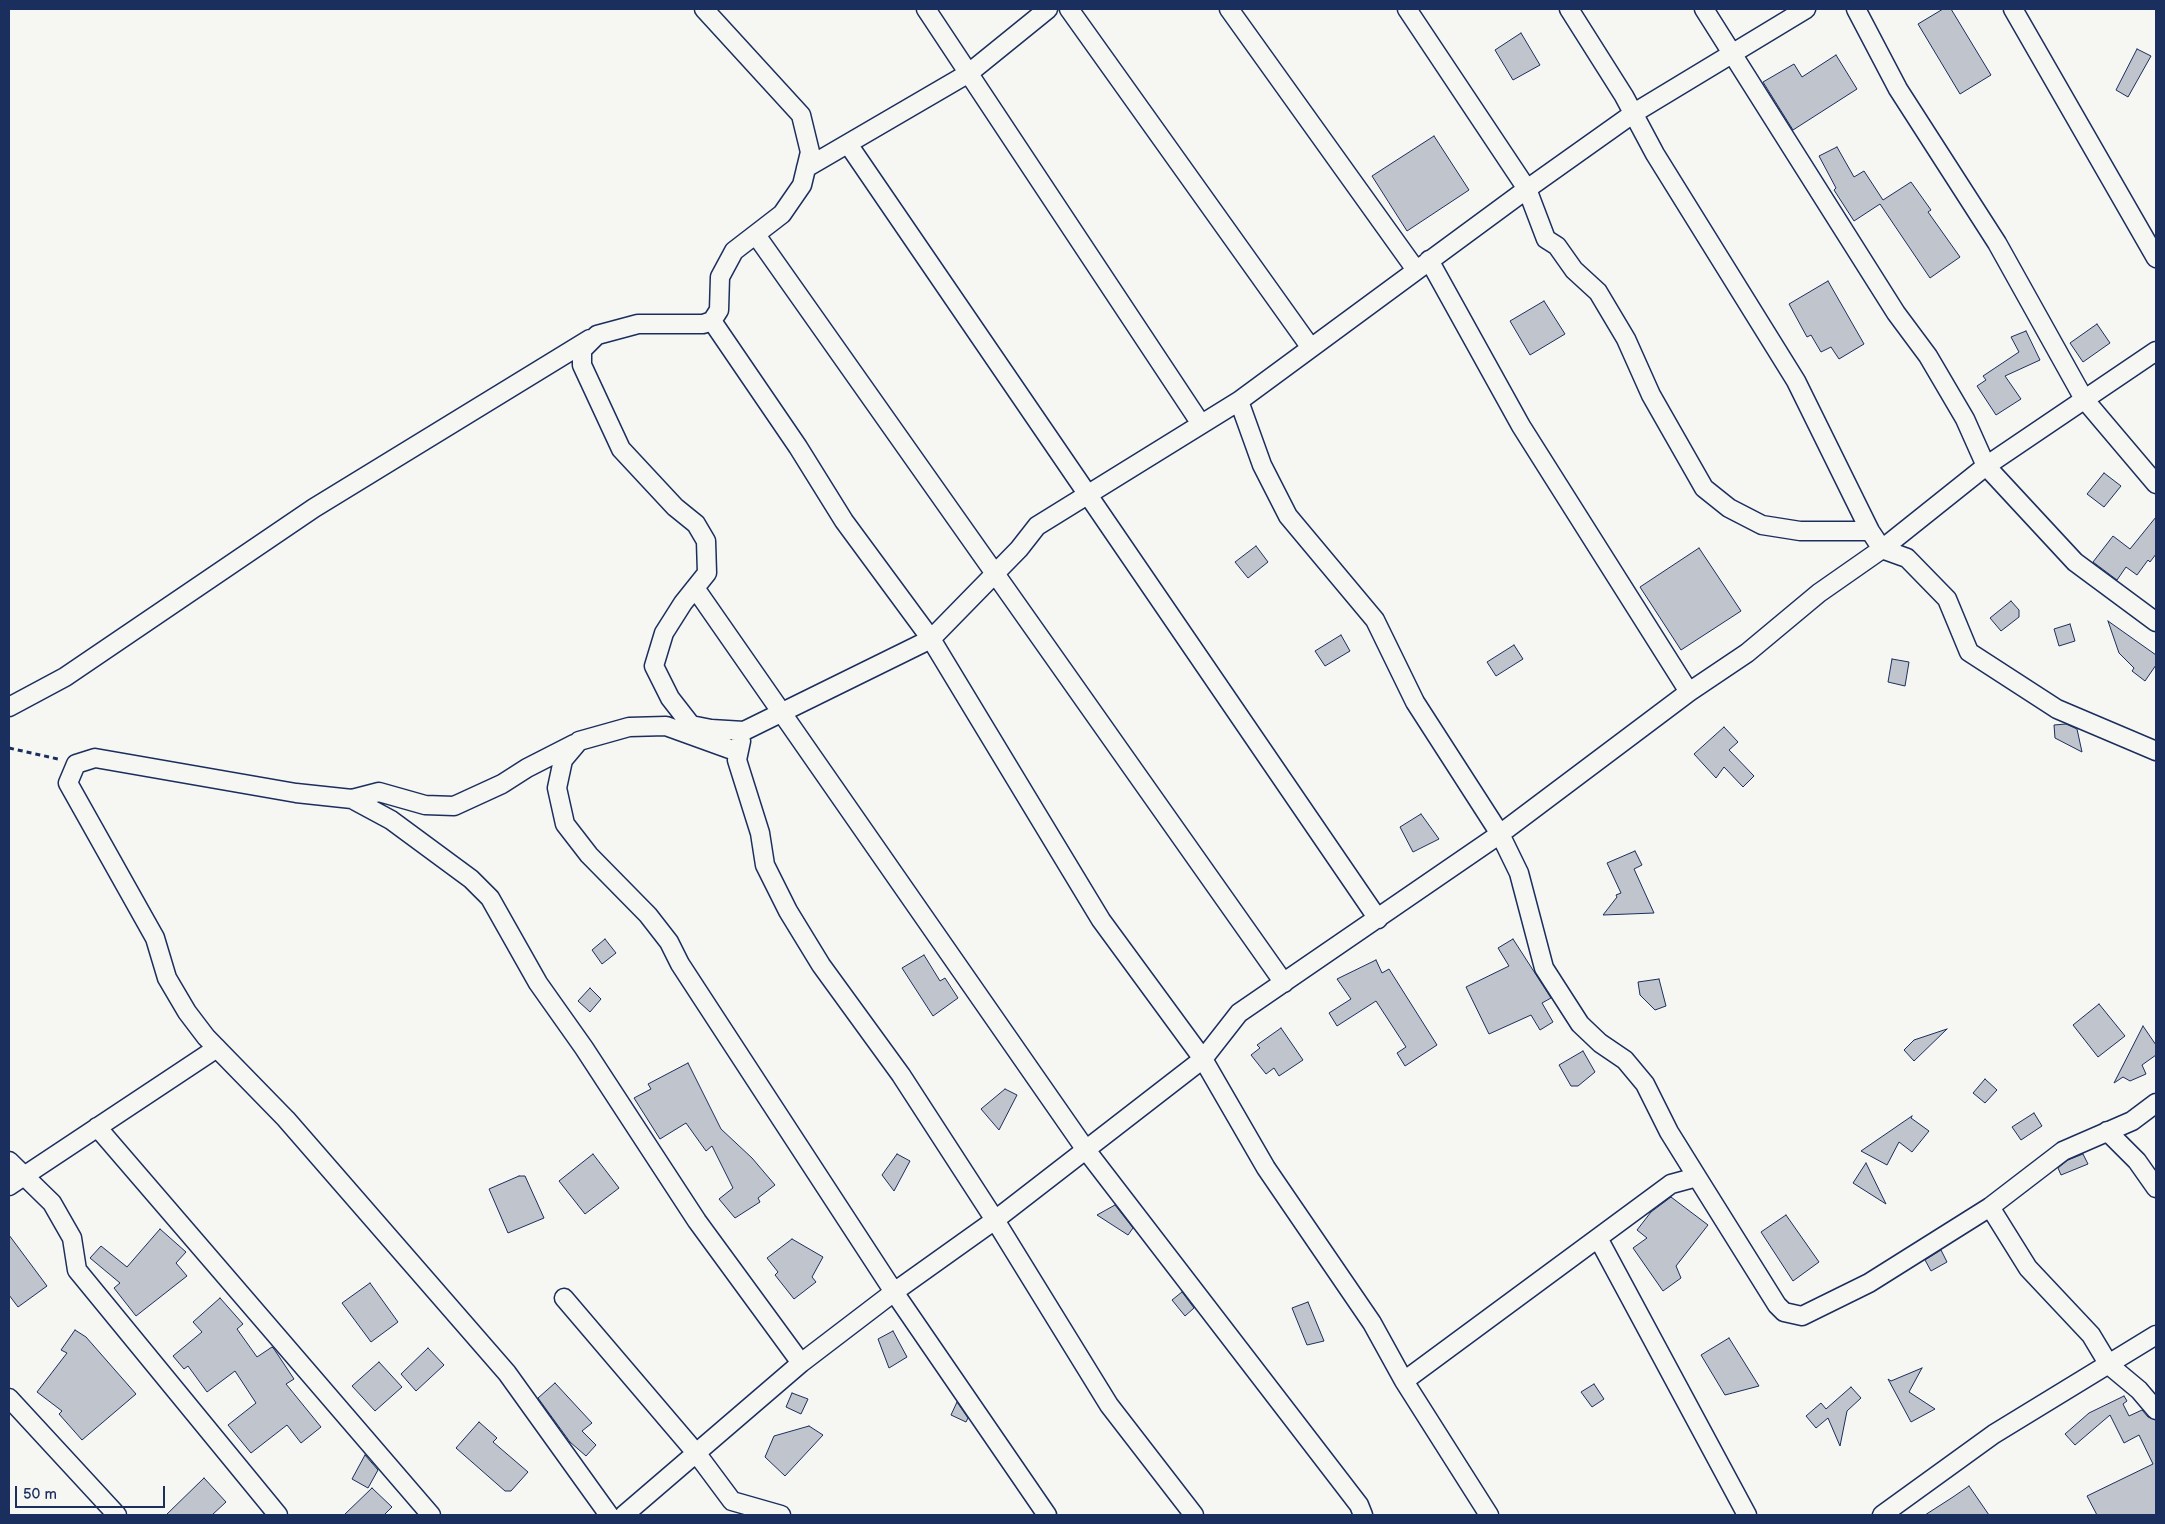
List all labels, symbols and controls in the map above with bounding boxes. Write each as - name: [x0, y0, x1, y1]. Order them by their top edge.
- scale bar: [18, 1476, 168, 1508]
- text: 50 m: [23, 1485, 57, 1504]

